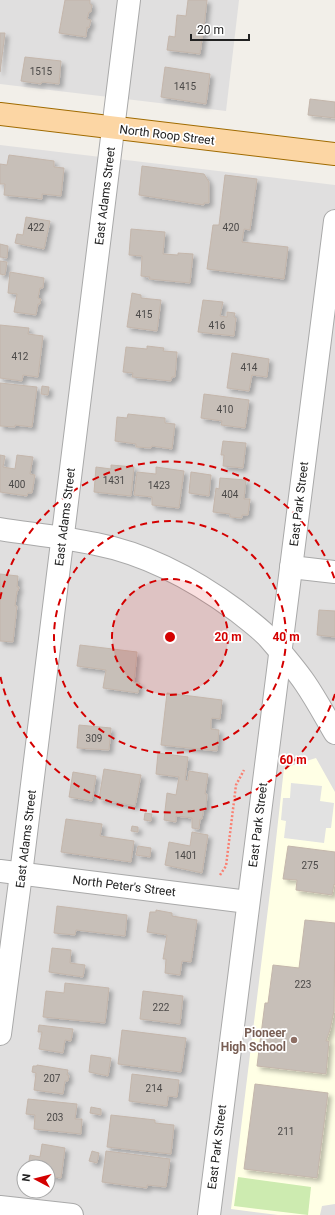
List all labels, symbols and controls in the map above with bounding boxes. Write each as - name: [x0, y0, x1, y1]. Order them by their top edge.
- scale bar: [191, 16, 249, 42]
- text: 20 m: [197, 23, 224, 37]
- house number: 1515: [30, 66, 53, 77]
- house number: 1415: [174, 81, 197, 92]
- street label: North Roop Street: [119, 122, 215, 148]
- street label: East Adams Street: [92, 146, 118, 246]
- house number: 422: [28, 222, 45, 233]
- house number: 420: [223, 222, 240, 233]
- house number: 415: [136, 309, 153, 320]
- house number: 416: [209, 320, 226, 331]
- house number: 412: [12, 351, 29, 362]
- house number: 414: [241, 362, 258, 373]
- house number: 410: [217, 404, 234, 415]
- street label: East Park Street: [287, 461, 311, 547]
- street label: East Adams Street: [52, 467, 78, 567]
- house number: 1431: [103, 475, 125, 486]
- house number: 400: [9, 479, 26, 490]
- house number: 1423: [148, 480, 170, 491]
- house number: 404: [222, 489, 239, 500]
- centre of rings: [163, 630, 177, 644]
- text: 20 m: [214, 630, 242, 644]
- text: 40 m: [272, 630, 300, 644]
- house number: 309: [86, 733, 102, 744]
- text: 60 m: [279, 753, 307, 767]
- street label: East Park Street: [246, 782, 270, 868]
- street label: East Adams Street: [13, 789, 39, 889]
- house number: 1401: [175, 850, 197, 861]
- house number: 275: [302, 860, 319, 871]
- street label: North Peter's Street: [72, 873, 177, 899]
- house number: 223: [295, 979, 311, 990]
- house number: 222: [153, 1002, 170, 1013]
- place label: Pioneer High School: [221, 1026, 287, 1054]
- marker: Pioneer High School: [289, 1035, 299, 1045]
- house number: 207: [44, 1073, 61, 1084]
- house number: 214: [146, 1083, 163, 1094]
- street label: East Park Street: [205, 1104, 229, 1190]
- house number: 203: [47, 1112, 63, 1123]
- house number: 211: [278, 1126, 294, 1137]
- north arrow: [16, 1159, 56, 1199]
- text: N: [20, 1173, 34, 1182]

